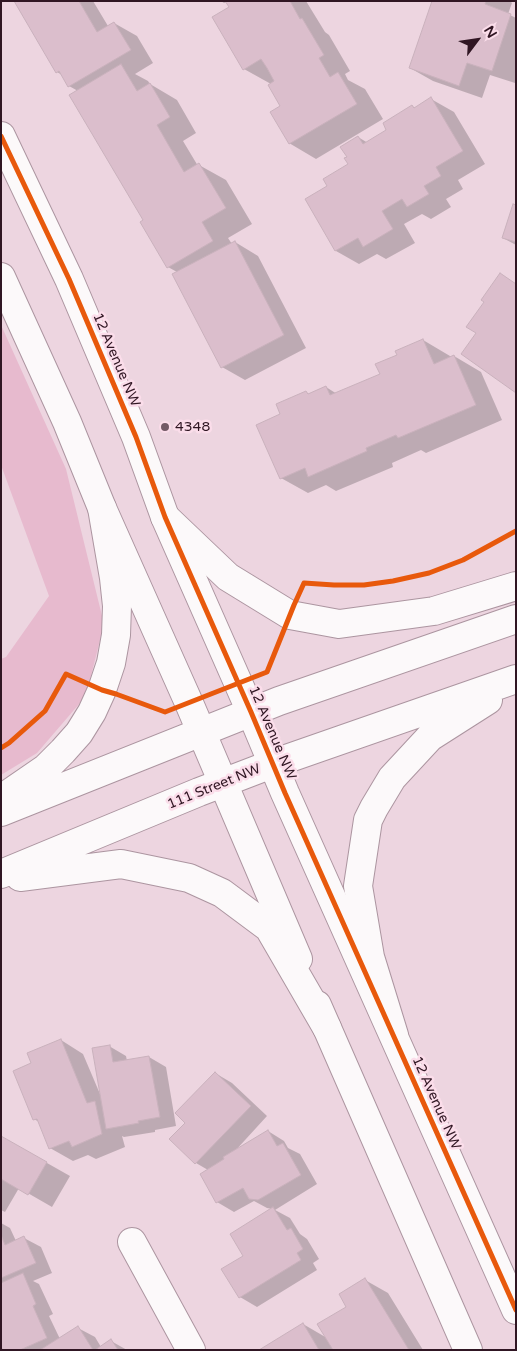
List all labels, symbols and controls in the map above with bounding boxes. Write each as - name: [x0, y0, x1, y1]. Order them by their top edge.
- north arrow: [452, 15, 502, 65]
- text: N: [480, 23, 500, 41]
- street label: 12 Avenue NW: [89, 311, 143, 409]
- place label: 4348: [175, 419, 210, 435]
- marker: 4348: [159, 421, 171, 433]
- street label: 12 Avenue NW: [245, 684, 299, 782]
- street label: 111 Street NW: [165, 761, 263, 813]
- street label: 12 Avenue NW: [408, 1054, 464, 1152]

